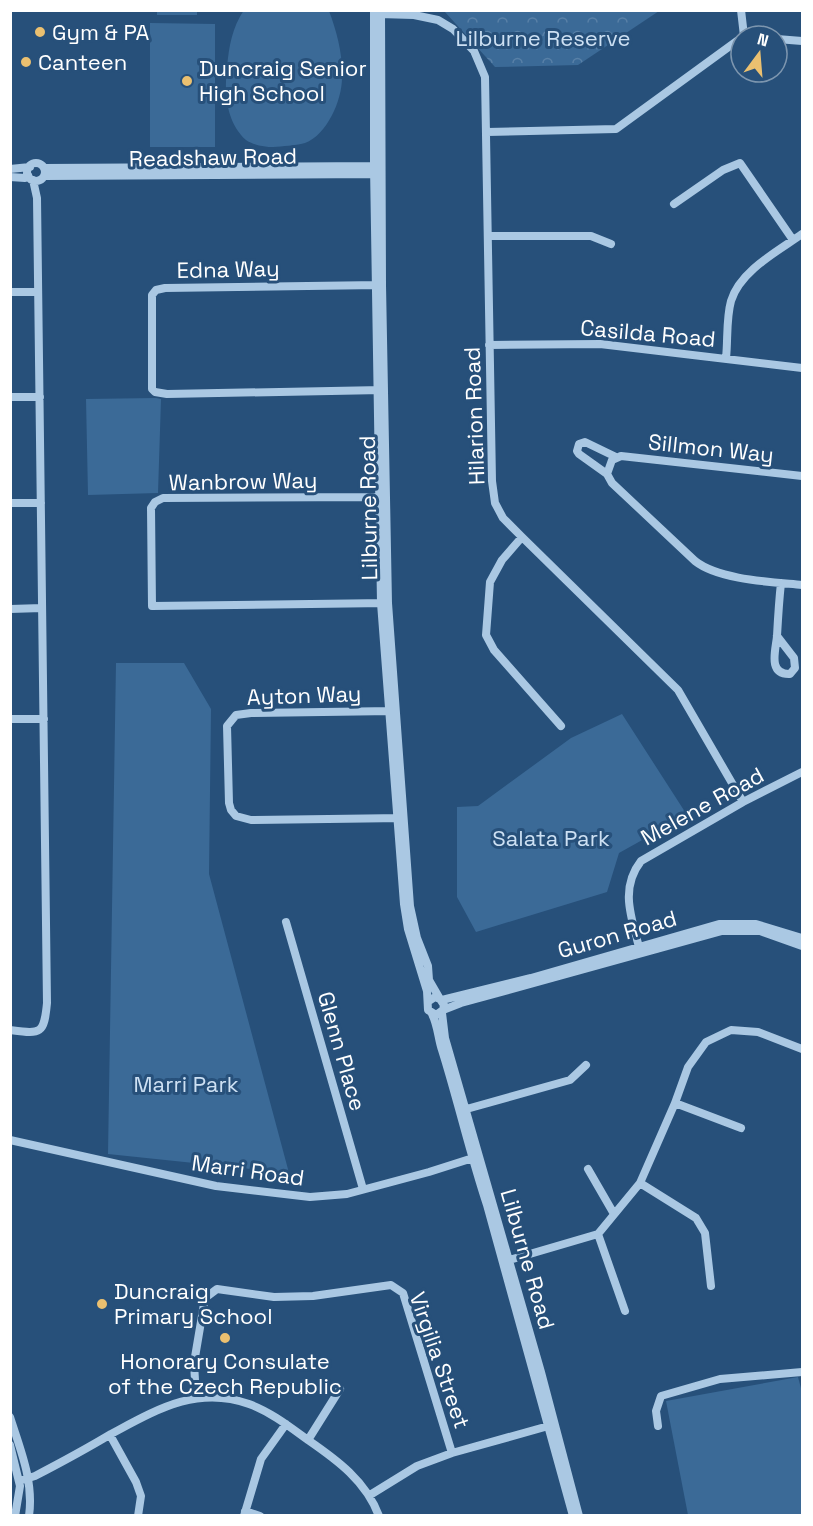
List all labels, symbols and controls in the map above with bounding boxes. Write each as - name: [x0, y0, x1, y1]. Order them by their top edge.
- place label: Gym & PA: [52, 18, 149, 46]
- park label: Lilburne Reserve: [455, 24, 631, 52]
- north arrow: [729, 24, 789, 84]
- marker: Gym & PA: [33, 25, 47, 39]
- text: N: [755, 28, 771, 52]
- place label: Canteen: [38, 48, 127, 76]
- place label: Duncraig Senior High School: [199, 54, 367, 107]
- marker: Canteen: [19, 55, 33, 69]
- marker: Duncraig Senior High School: [180, 74, 194, 88]
- street label: Readshaw Road: [129, 142, 297, 172]
- street label: Edna Way: [176, 254, 280, 284]
- street label: Casilda Road: [579, 313, 717, 353]
- street label: Hilarion Road: [458, 346, 490, 486]
- street label: Sillmon Way: [647, 427, 775, 469]
- street label: Lilburne Road: [353, 435, 383, 581]
- street label: Wanbrow Way: [168, 466, 318, 496]
- street label: Ayton Way: [246, 679, 362, 711]
- street label: Melene Road: [635, 761, 769, 851]
- park label: Salata Park: [492, 824, 610, 852]
- street label: Guron Road: [554, 904, 680, 964]
- street label: Glenn Place: [312, 988, 372, 1114]
- park label: Marri Park: [133, 1070, 239, 1098]
- street label: Marri Road: [190, 1148, 306, 1192]
- street label: Lilburne Road: [495, 1186, 561, 1332]
- place label: Duncraig Primary School: [114, 1277, 273, 1330]
- street label: Virgilia Street: [404, 1288, 476, 1432]
- marker: Duncraig Primary School: [95, 1297, 109, 1311]
- marker: Honorary Consulate of the Czech Republic: [218, 1331, 232, 1345]
- place label: Honorary Consulate of the Czech Republic: [108, 1347, 342, 1400]

